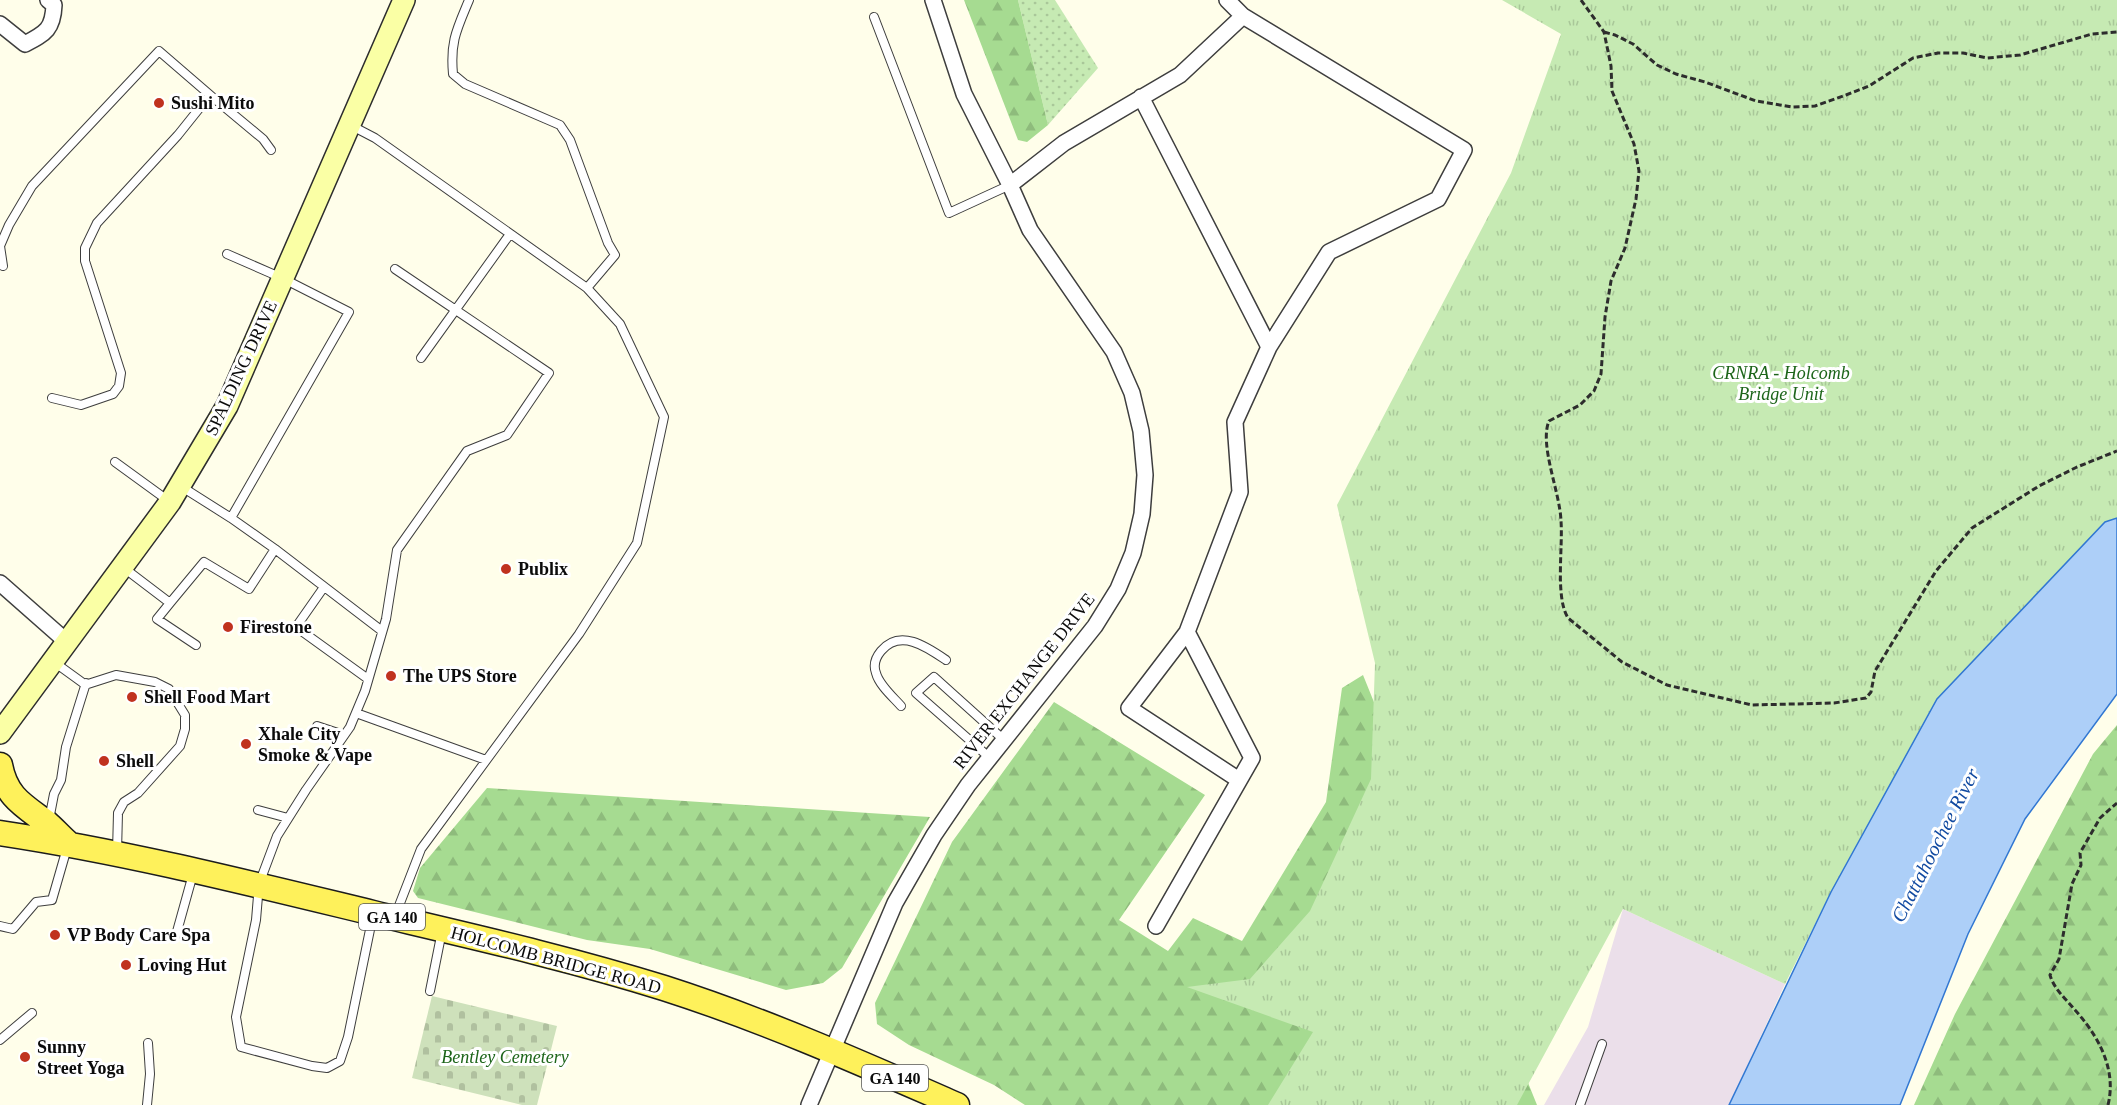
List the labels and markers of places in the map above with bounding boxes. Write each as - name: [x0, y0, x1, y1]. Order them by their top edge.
- place label: Sushi Mito: [171, 93, 255, 113]
- marker: Sushi Mito: [152, 96, 166, 110]
- place label: Publix: [518, 559, 568, 579]
- marker: Publix: [499, 562, 513, 576]
- place label: Firestone: [240, 617, 312, 637]
- marker: Firestone: [221, 620, 235, 634]
- place label: The UPS Store: [403, 666, 517, 686]
- marker: The UPS Store: [384, 669, 398, 683]
- place label: Shell Food Mart: [144, 687, 270, 707]
- marker: Shell Food Mart: [125, 690, 139, 704]
- place label: Xhale City Smoke & Vape: [258, 724, 372, 765]
- marker: Xhale City Smoke & Vape: [239, 737, 253, 751]
- place label: Shell: [116, 751, 154, 771]
- marker: Shell: [97, 754, 111, 768]
- place label: VP Body Care Spa: [67, 925, 210, 945]
- marker: VP Body Care Spa: [48, 928, 62, 942]
- place label: Loving Hut: [138, 955, 227, 975]
- marker: Loving Hut: [119, 958, 133, 972]
- place label: Sunny Street Yoga: [37, 1037, 124, 1078]
- marker: Sunny Street Yoga: [18, 1050, 32, 1064]

